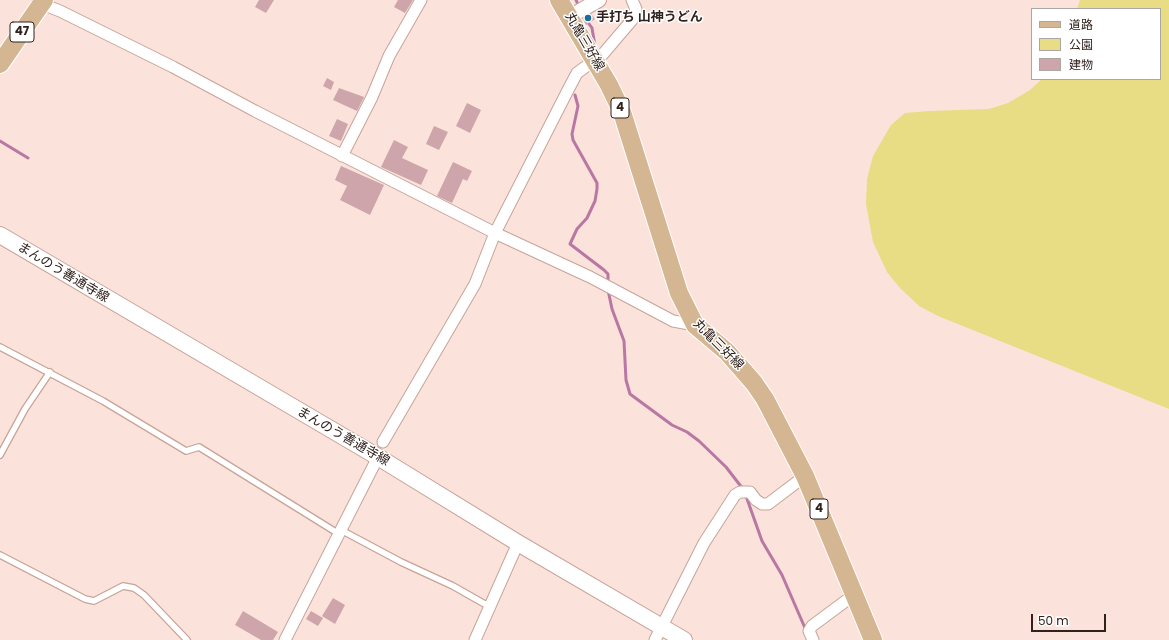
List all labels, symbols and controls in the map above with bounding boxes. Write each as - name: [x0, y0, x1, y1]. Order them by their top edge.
- legend: [1031, 8, 1161, 80]
- street label: 丸亀三好線: [561, 10, 607, 74]
- place label: 手打ち 山神うどん: [596, 10, 703, 26]
- marker: 手打ち 山神うどん: [583, 13, 593, 23]
- text: 道路: [1069, 16, 1093, 33]
- road number: 47: [10, 22, 34, 42]
- text: 公園: [1069, 36, 1093, 53]
- text: 建物: [1069, 56, 1093, 73]
- road number: 4: [611, 98, 629, 118]
- street label: まんのう善通寺線: [14, 240, 112, 306]
- street label: 丸亀三好線: [690, 317, 746, 373]
- street label: まんのう善通寺線: [294, 404, 392, 470]
- road number: 4: [810, 499, 828, 519]
- scale bar: [1033, 606, 1108, 632]
- text: 50 m: [1038, 612, 1069, 629]

